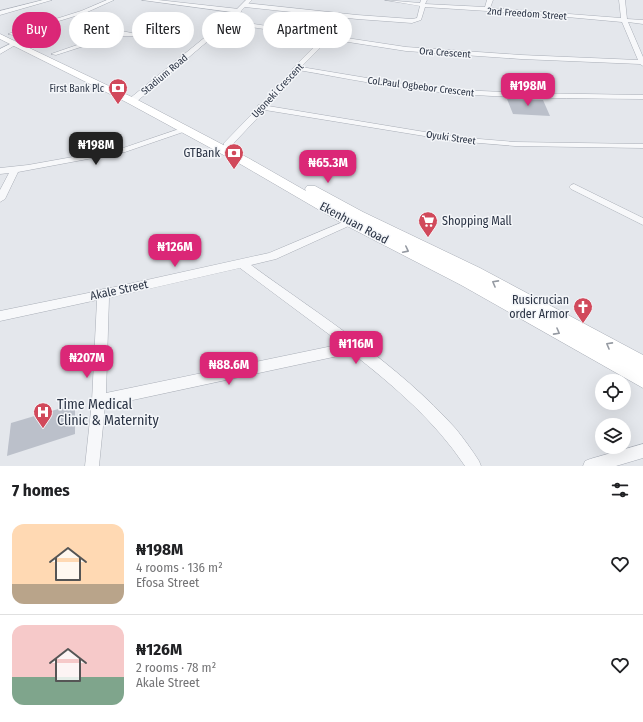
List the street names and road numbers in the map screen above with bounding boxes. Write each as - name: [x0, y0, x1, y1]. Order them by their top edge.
- street label: 2nd Freedom Street: [487, 5, 568, 23]
- street label: Ora Crescent: [419, 45, 472, 61]
- street label: Stadium Road: [139, 52, 190, 98]
- street label: Ugoneki Crescent: [249, 60, 307, 120]
- street label: Col.Paul Ogbebor Crescent: [367, 74, 476, 100]
- street label: Oyuki Street: [425, 129, 477, 148]
- street label: Ekenhuan Road: [317, 199, 391, 247]
- street label: Akale Street: [89, 277, 149, 303]

